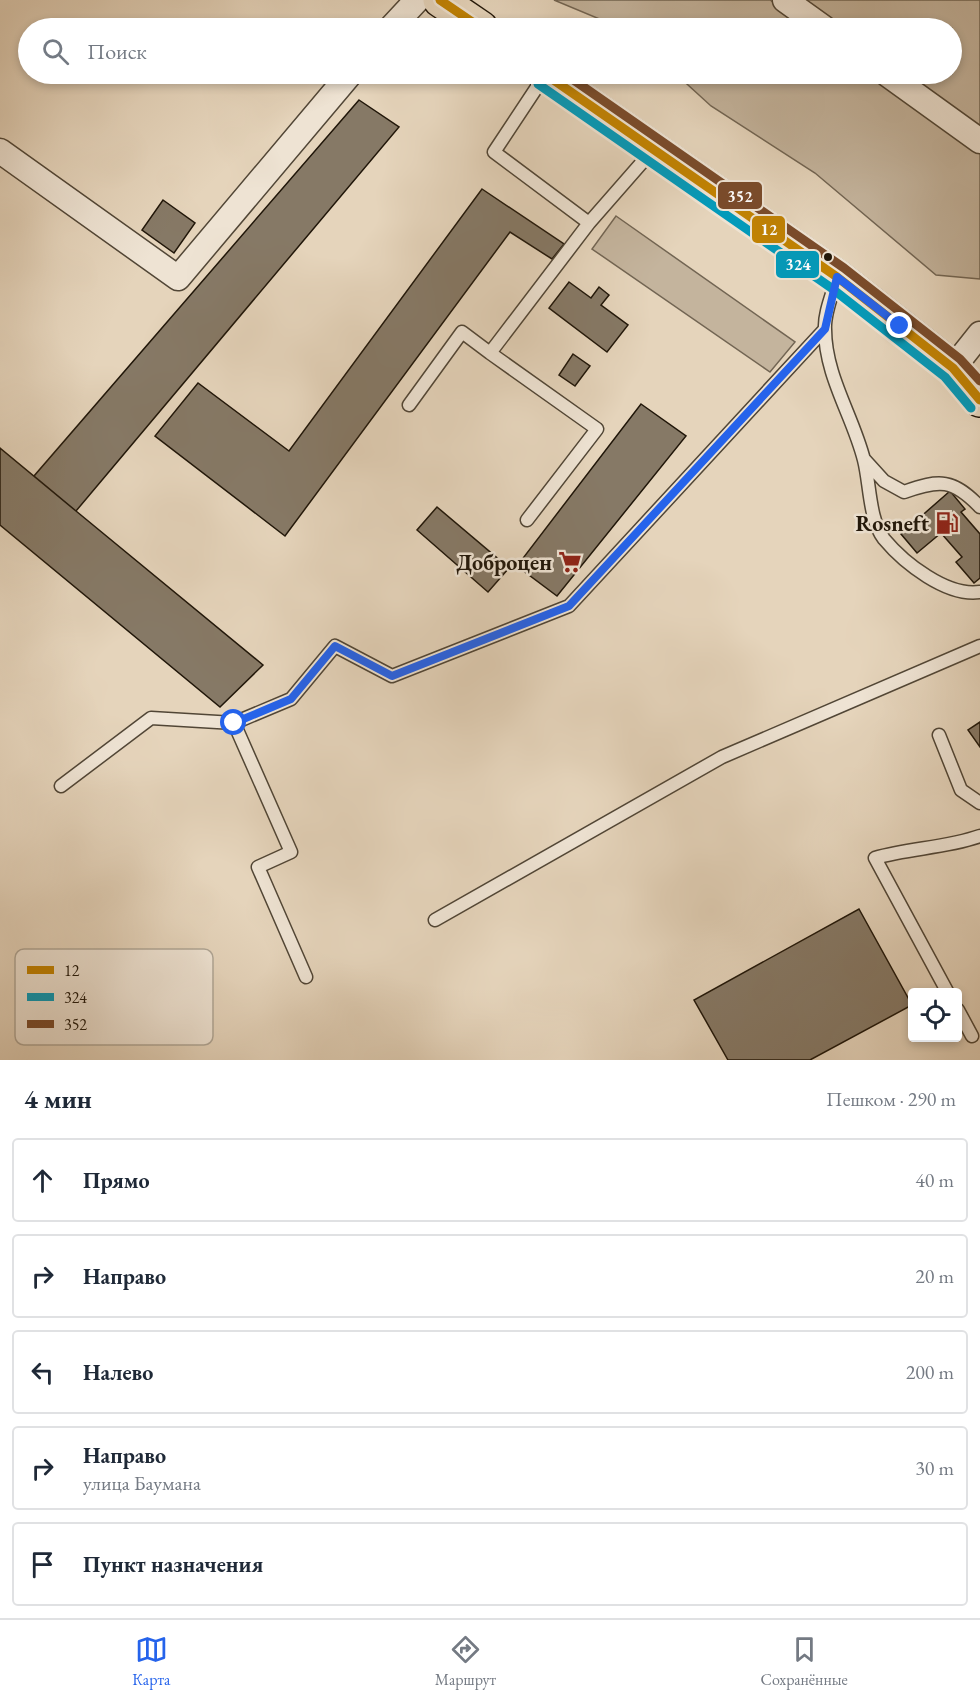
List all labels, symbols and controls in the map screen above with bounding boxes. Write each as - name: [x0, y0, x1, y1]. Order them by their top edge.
- search box: [18, 18, 962, 84]
- icon: search: [39, 35, 72, 68]
- text: Поиск: [87, 37, 147, 66]
- line badge: 352: [717, 181, 763, 210]
- text: 352: [727, 186, 753, 207]
- line badge: 12: [751, 215, 786, 244]
- text: 12: [761, 219, 778, 240]
- line badge: 324: [775, 250, 820, 279]
- unlabelled marker: [822, 251, 834, 263]
- text: 324: [785, 254, 811, 275]
- route end: [886, 312, 912, 338]
- place label: Rosneft: [855, 509, 930, 538]
- fuel station icon: Rosneft: [934, 510, 960, 536]
- place label: Доброцен: [456, 548, 552, 577]
- supermarket icon: Доброцен: [557, 549, 583, 575]
- route start: [220, 709, 246, 735]
- legend: [15, 949, 213, 1045]
- text: 12: [64, 960, 80, 981]
- text: 324: [64, 987, 87, 1008]
- map controls: [908, 988, 962, 1042]
- button: locate: [908, 988, 962, 1042]
- text: 352: [64, 1014, 87, 1035]
- text: 4 мин: [24, 1082, 92, 1116]
- text: Пешком · 290 m: [826, 1086, 956, 1112]
- icon: ahead: [26, 1164, 59, 1197]
- text: Прямо: [83, 1166, 150, 1195]
- text: 40 m: [915, 1167, 954, 1193]
- icon: right: [26, 1260, 59, 1293]
- text: Направо: [83, 1262, 166, 1291]
- text: 20 m: [915, 1263, 954, 1289]
- icon: left: [26, 1356, 59, 1389]
- text: Налево: [83, 1358, 153, 1387]
- text: 200 m: [906, 1359, 954, 1385]
- text: Направо: [83, 1441, 166, 1470]
- icon: right: [26, 1452, 59, 1485]
- text: 30 m: [915, 1455, 954, 1481]
- text: улица Баумана: [83, 1470, 201, 1496]
- icon: arrive: [26, 1548, 59, 1581]
- text: Пункт назначения: [83, 1550, 263, 1579]
- tab: Карта: [132, 1633, 170, 1690]
- tab: Маршрут: [435, 1633, 496, 1690]
- tab: Сохранённые: [761, 1633, 848, 1690]

